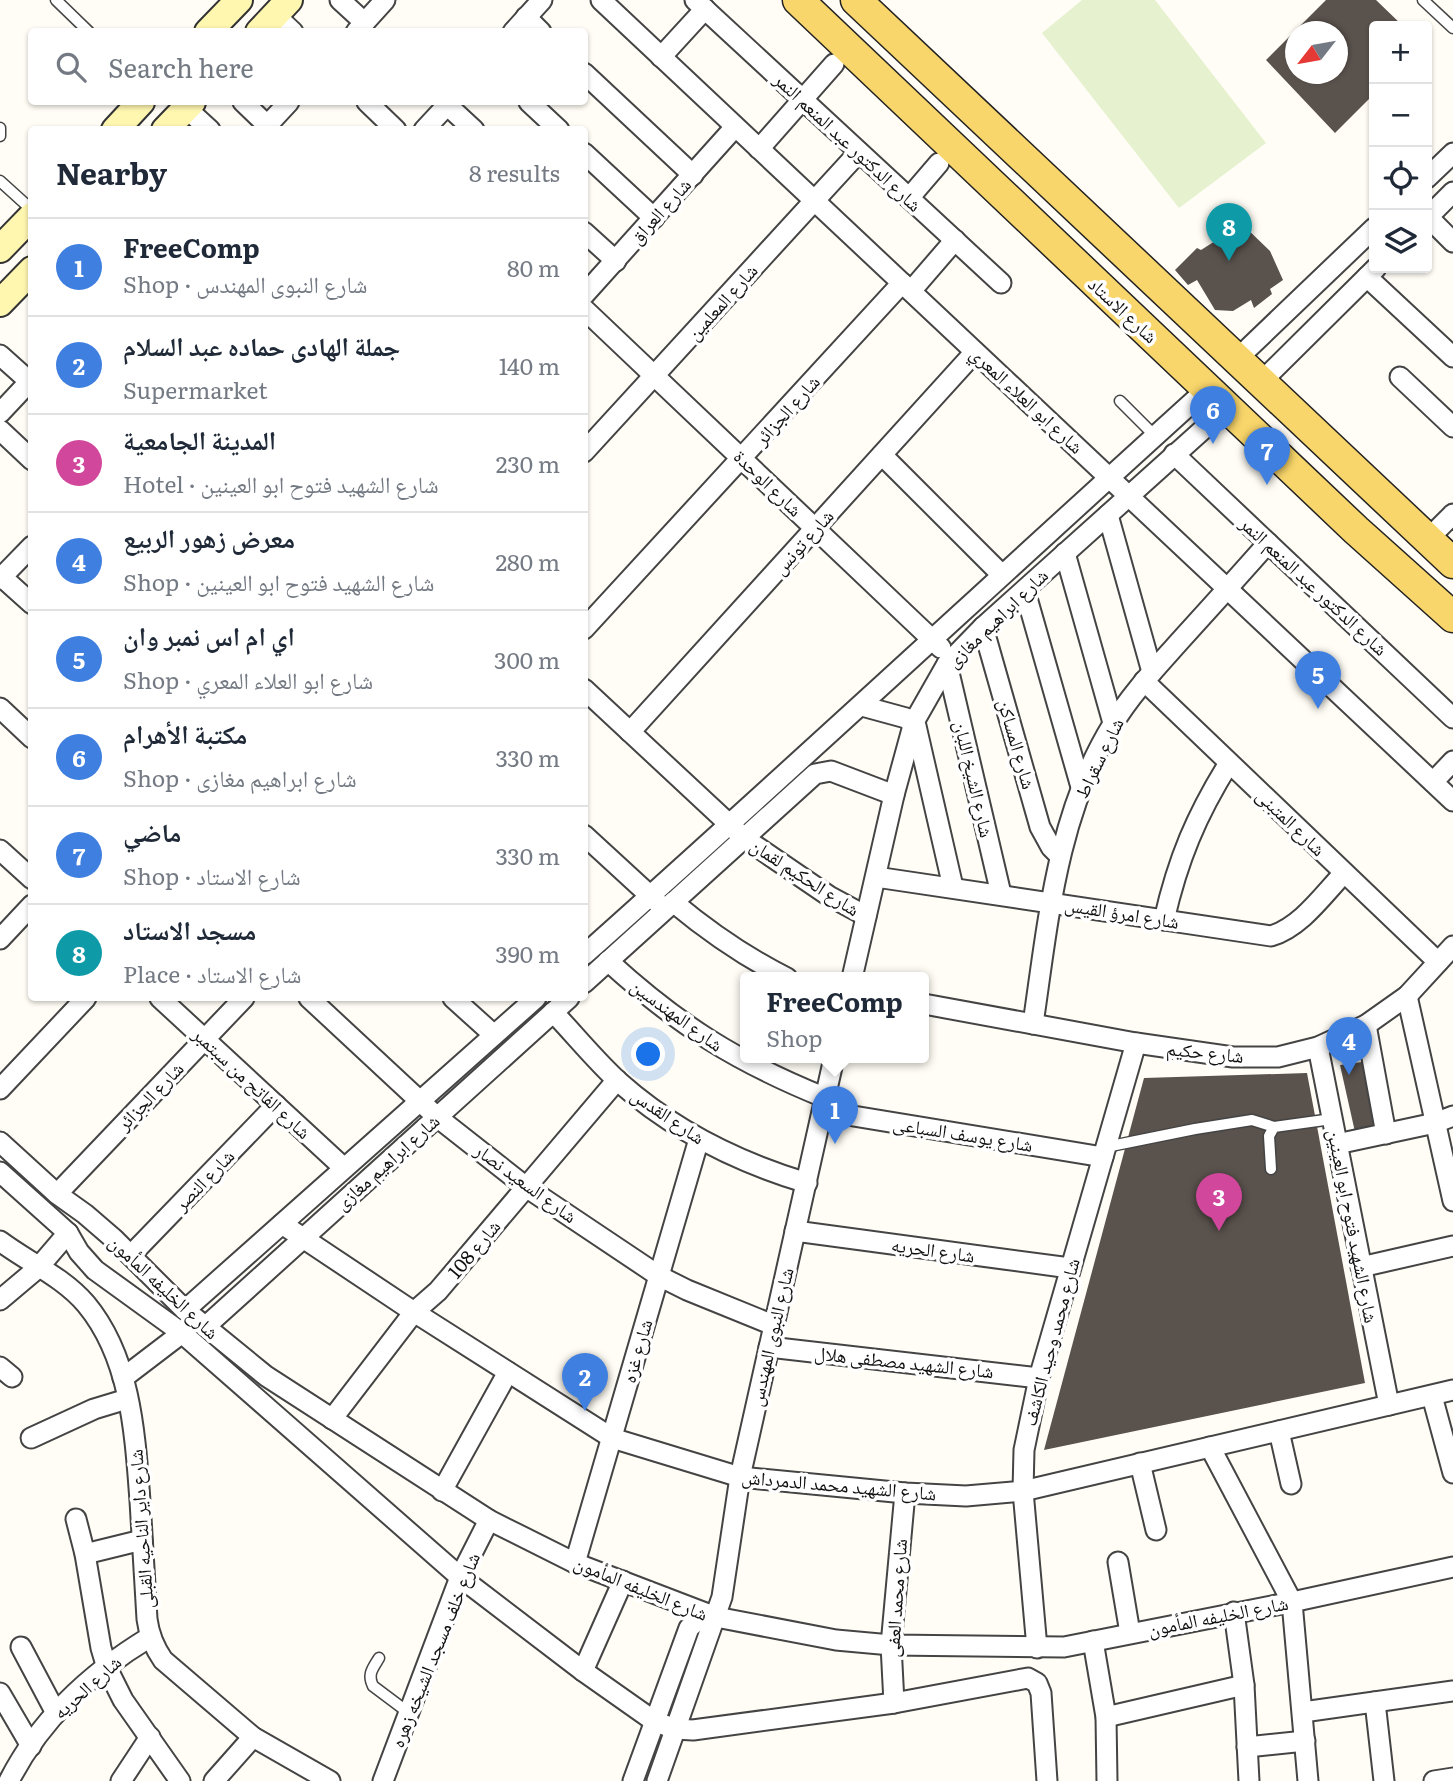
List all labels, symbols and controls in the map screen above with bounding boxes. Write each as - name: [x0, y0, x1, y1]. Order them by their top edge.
- north arrow: [1285, 21, 1348, 84]
- map controls: [1369, 21, 1432, 273]
- button: +: [1369, 21, 1432, 84]
- search box: [28, 28, 588, 105]
- text: Search here: [108, 47, 254, 86]
- icon: search: [52, 48, 90, 86]
- street label: شارع الدكتور عبد المنعم النمر: [768, 64, 929, 217]
- button: −: [1369, 84, 1432, 147]
- button: locate: [1369, 147, 1432, 210]
- text: Nearby: [56, 150, 167, 194]
- text: 8 results: [469, 155, 560, 189]
- street label: شارع العراق: [622, 171, 697, 250]
- pin: 8: [1206, 203, 1252, 261]
- button: layers: [1369, 210, 1432, 273]
- text: FreeComp: [123, 227, 260, 266]
- text: 1: [74, 250, 84, 284]
- text: 80 m: [507, 250, 560, 284]
- street label: شارع المعلمين: [679, 257, 763, 346]
- text: Shop · شارع النبوى المهندس: [123, 266, 367, 300]
- street label: شارع الاستاد: [1083, 270, 1165, 349]
- text: جملة الهادى حماده عبد السلام: [123, 325, 400, 364]
- street label: شارع ابو العلاء المعري: [963, 339, 1091, 461]
- text: 2: [73, 348, 85, 382]
- text: 140 m: [499, 348, 560, 382]
- street label: شارع الجزائر: [746, 368, 826, 451]
- text: Supermarket: [123, 372, 267, 406]
- pin: 6: [1190, 386, 1236, 444]
- text: المدينة الجامعية: [123, 419, 276, 458]
- pin: 7: [1244, 427, 1290, 485]
- street label: شارع الوحدة: [728, 442, 809, 522]
- text: 3: [73, 446, 85, 480]
- text: 230 m: [496, 446, 560, 480]
- text: Hotel · شارع الشهيد فتوح ابو العينين: [123, 466, 439, 500]
- street label: شارع تونس: [765, 502, 839, 580]
- street label: شارع الدكتور عبد المنعم النمر: [1234, 508, 1395, 661]
- text: معرض زهور الربيع: [123, 517, 295, 556]
- text: 4: [72, 544, 86, 578]
- text: 280 m: [495, 544, 560, 578]
- street label: شارع ابراهيم مغازى: [939, 561, 1054, 673]
- text: Shop · شارع الشهيد فتوح ابو العينين: [123, 564, 434, 598]
- text: اي ام اس نمبر وان: [123, 615, 295, 654]
- text: 5: [73, 642, 85, 676]
- text: 300 m: [494, 642, 560, 676]
- pin: 5: [1295, 651, 1341, 709]
- text: Shop · شارع ابو العلاء المعري: [123, 662, 373, 696]
- street label: شارع المساكن: [992, 695, 1044, 792]
- text: مكتبة الأهرام: [123, 713, 247, 752]
- street label: شارع سقراط: [1067, 713, 1130, 803]
- street label: شارع الشيخ اللبان: [948, 718, 1002, 840]
- text: 6: [72, 740, 86, 774]
- text: 330 m: [496, 740, 560, 774]
- text: Shop · شارع ابراهيم مغازى: [123, 760, 357, 794]
- street label: شارع المتبنى: [1251, 781, 1333, 862]
- text: ماضي: [123, 811, 181, 850]
- street label: شارع الحكيم لقمان: [745, 830, 866, 922]
- text: 7: [73, 838, 85, 872]
- text: 330 m: [496, 838, 560, 872]
- text: Shop · شارع الاستاد: [123, 858, 301, 892]
- street label: شارع امرؤ القيس: [1063, 889, 1181, 935]
- text: مسجد الاستاد: [123, 909, 256, 948]
- text: 8: [72, 936, 86, 970]
- text: 390 m: [495, 936, 560, 970]
- text: Place · شارع الاستاد: [123, 956, 301, 990]
- street label: شارع المهندسين: [625, 971, 730, 1057]
- popup: [740, 972, 929, 1063]
- text: FreeComp: [766, 981, 903, 1020]
- pin: 4: [1326, 1017, 1372, 1075]
- street label: شارع الفاتح من سبتمبر: [186, 1019, 318, 1145]
- text: Shop: [766, 1020, 822, 1054]
- street label: شارع حكيم: [1165, 1033, 1245, 1069]
- your location: [631, 1037, 665, 1071]
- street label: شارع الجزائر: [109, 1055, 189, 1137]
- street label: شارع القدس: [626, 1080, 711, 1150]
- pin: 1: [812, 1086, 858, 1144]
- street label: شارع ابراهيم مغازى: [328, 1106, 445, 1216]
- street label: شارع يوسف السباعى: [891, 1108, 1035, 1158]
- street label: شارع الشهيد فتوح ابو العينين: [1321, 1127, 1386, 1325]
- street label: شارع السعيد نصار: [469, 1135, 584, 1229]
- street label: شارع النصر: [166, 1142, 240, 1217]
- pin: 3: [1196, 1173, 1242, 1231]
- street label: شارع 108: [440, 1213, 506, 1284]
- street label: شارع الخليفه المأمون: [103, 1228, 226, 1345]
- street label: شارع الحريه: [890, 1229, 977, 1269]
- street label: شارع محمد وحيد الكاشف: [1014, 1255, 1086, 1429]
- street label: شارع النبوى المهندس: [740, 1265, 800, 1409]
- street label: شارع غزه: [614, 1316, 658, 1386]
- street label: شارع الشهيد مصطفى هلال: [813, 1338, 995, 1384]
- pin: 2: [562, 1353, 608, 1411]
- street label: شارع داير الناحيه القبلى: [120, 1448, 160, 1610]
- street label: شارع الشهيد محمد الدمرداش: [741, 1462, 938, 1506]
- street label: شارع محمد العفى: [877, 1538, 913, 1658]
- street label: شارع الخليفه المأمون: [570, 1547, 713, 1627]
- street label: شارع خلف مسجد الشيخه زهره: [382, 1548, 486, 1751]
- street label: شارع الخليفه المأمون: [1145, 1588, 1290, 1642]
- street label: شارع الحريه: [46, 1648, 127, 1725]

